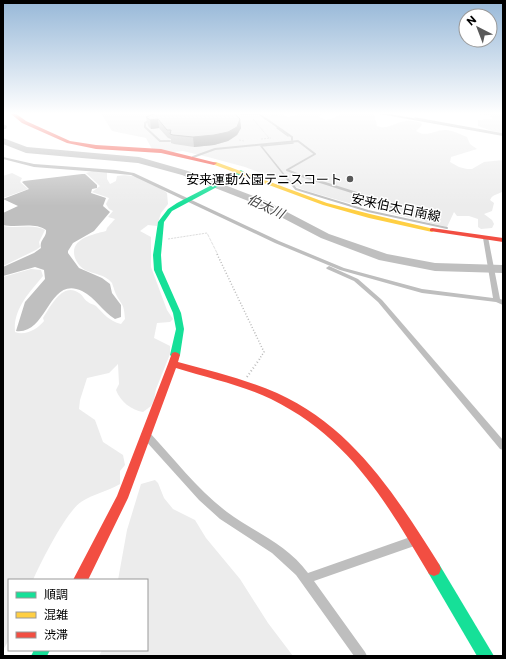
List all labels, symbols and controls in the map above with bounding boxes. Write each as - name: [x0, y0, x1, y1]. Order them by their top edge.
- north arrow: [458, 8, 498, 48]
- text: N: [464, 13, 478, 28]
- place label: 安来運動公園テニスコート: [186, 171, 342, 187]
- marker: 安来運動公園テニスコート: [345, 174, 355, 184]
- street label: 安来伯太日南線: [350, 190, 442, 224]
- water label: 伯太川: [245, 191, 289, 222]
- legend: [8, 579, 148, 651]
- text: 順調: [44, 587, 68, 601]
- text: 混雑: [44, 607, 68, 621]
- text: 渋滞: [44, 627, 68, 641]

